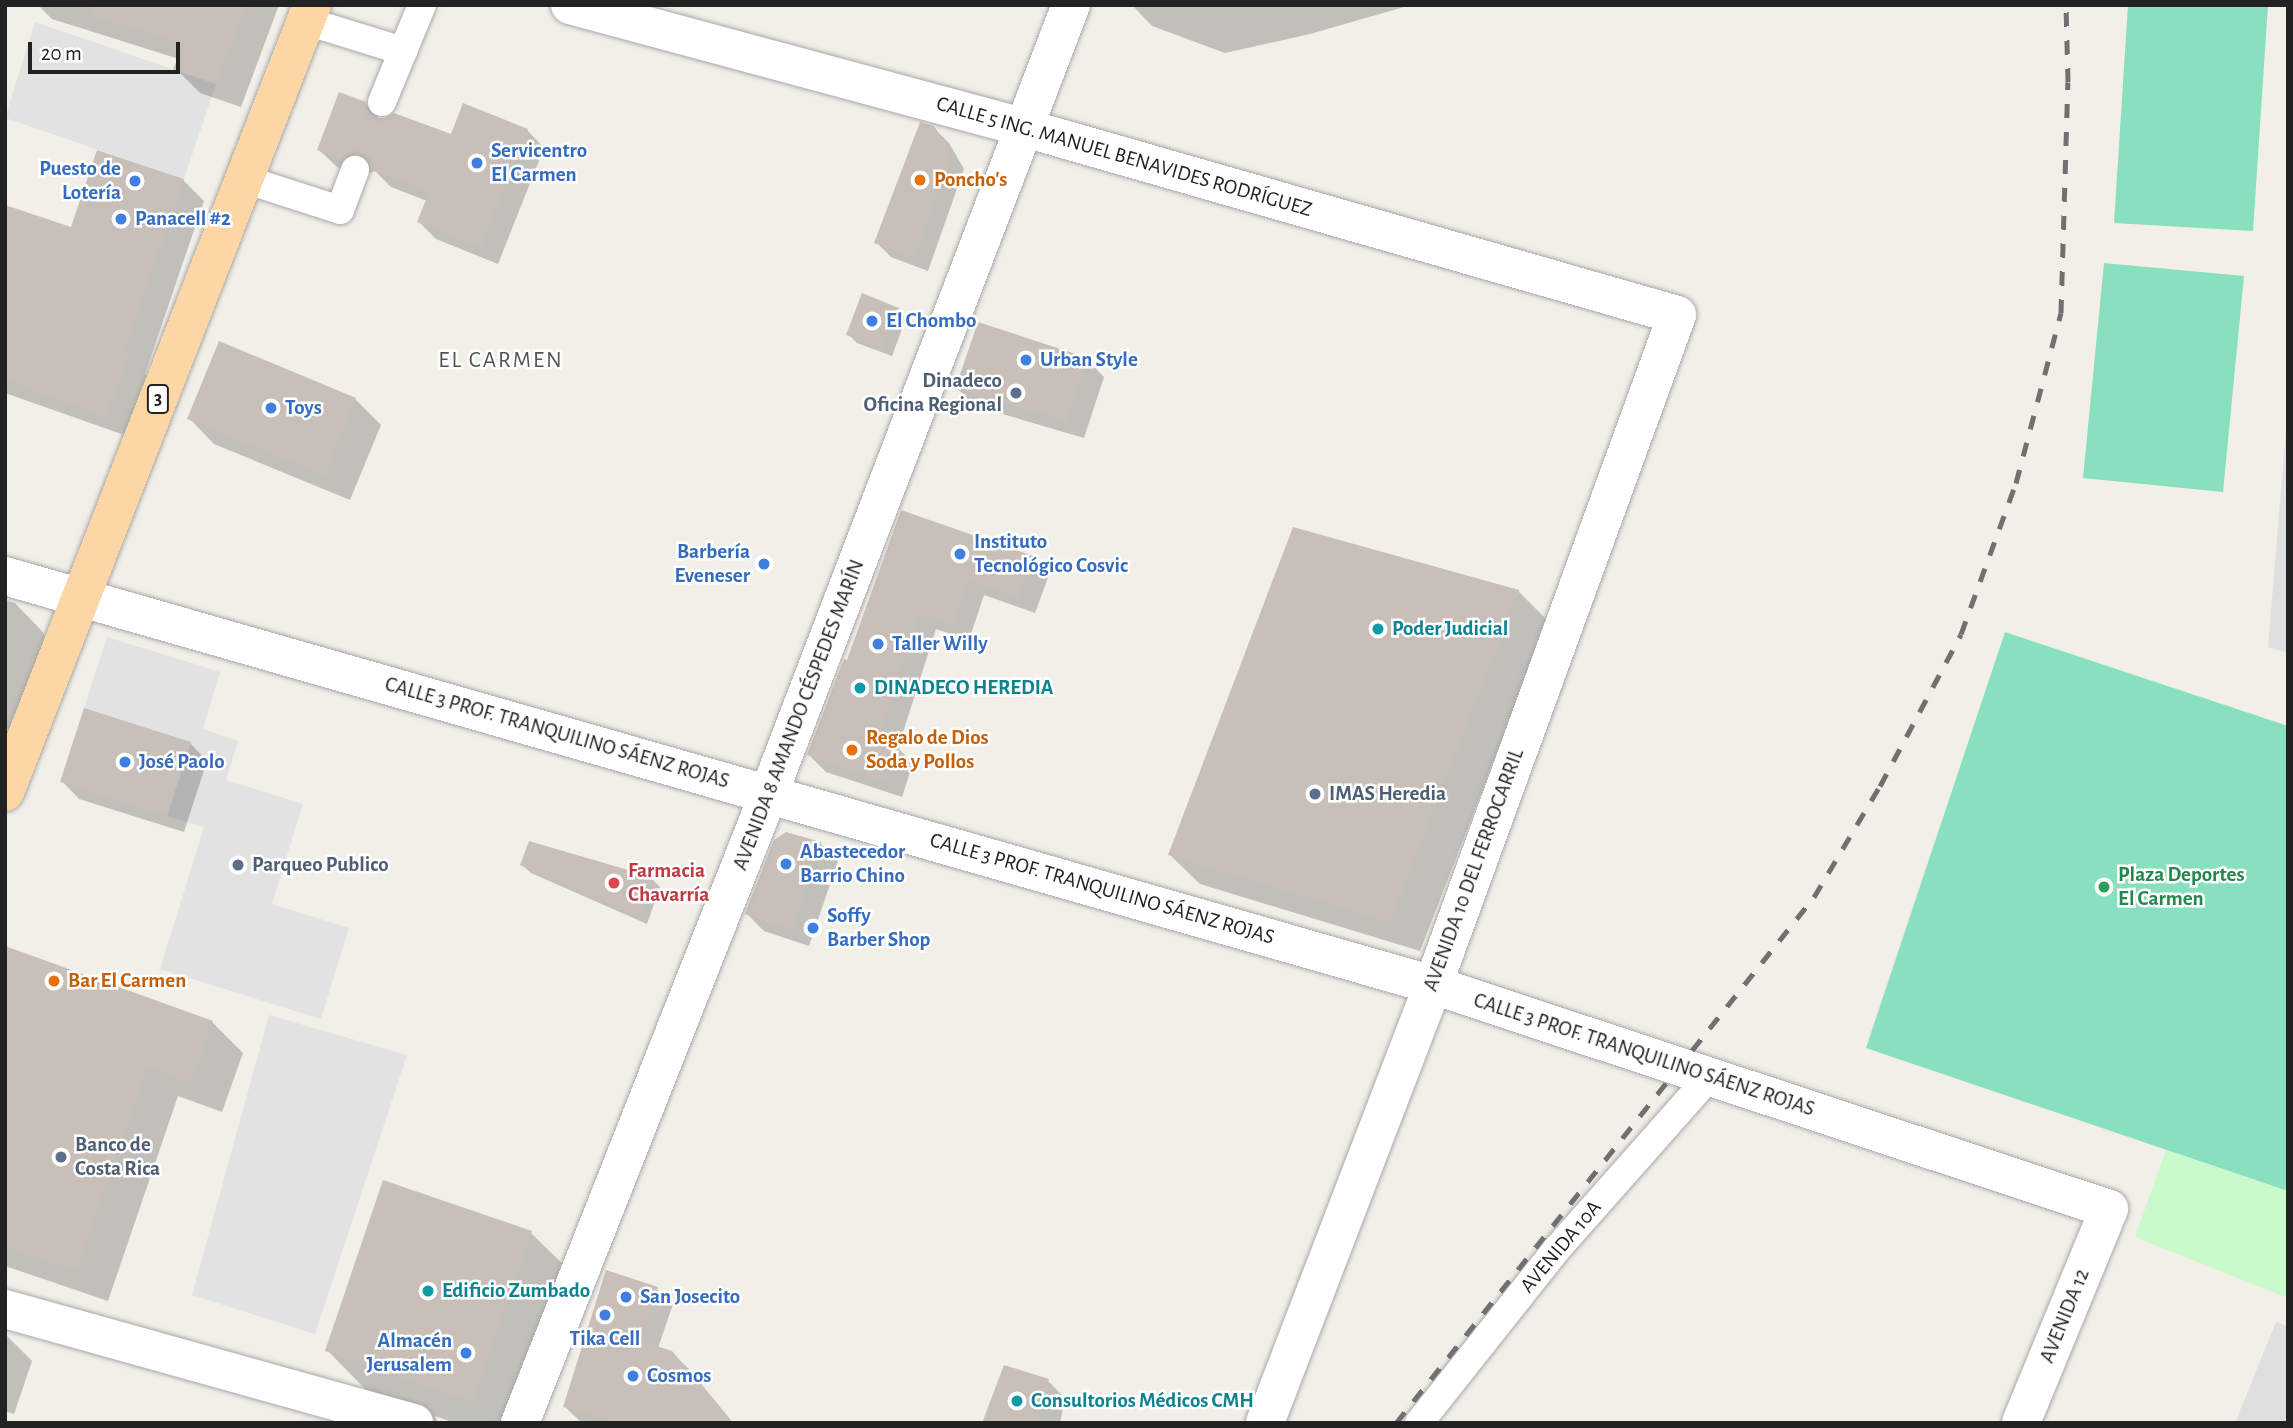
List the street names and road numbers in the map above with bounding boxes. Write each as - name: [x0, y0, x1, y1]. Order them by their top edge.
- street label: CALLE 5 ING. MANUEL BENAVIDES RODRÍGUEZ: [933, 91, 1315, 223]
- road number: 3: [146, 384, 170, 414]
- street label: AVENIDA 8 AMANDO CÉSPEDES MARÍN: [728, 556, 870, 874]
- street label: CALLE 3 PROF. TRANQUILINO SÁENZ ROJAS: [382, 672, 732, 794]
- street label: AVENIDA 10 DEL FERROCARRIL: [1418, 745, 1530, 995]
- street label: CALLE 3 PROF. TRANQUILINO SÁENZ ROJAS: [927, 828, 1277, 950]
- street label: CALLE 3 PROF. TRANQUILINO SÁENZ ROJAS: [1470, 988, 1818, 1122]
- street label: AVENIDA 10A: [1515, 1196, 1607, 1298]
- street label: AVENIDA 12: [2035, 1265, 2095, 1367]

